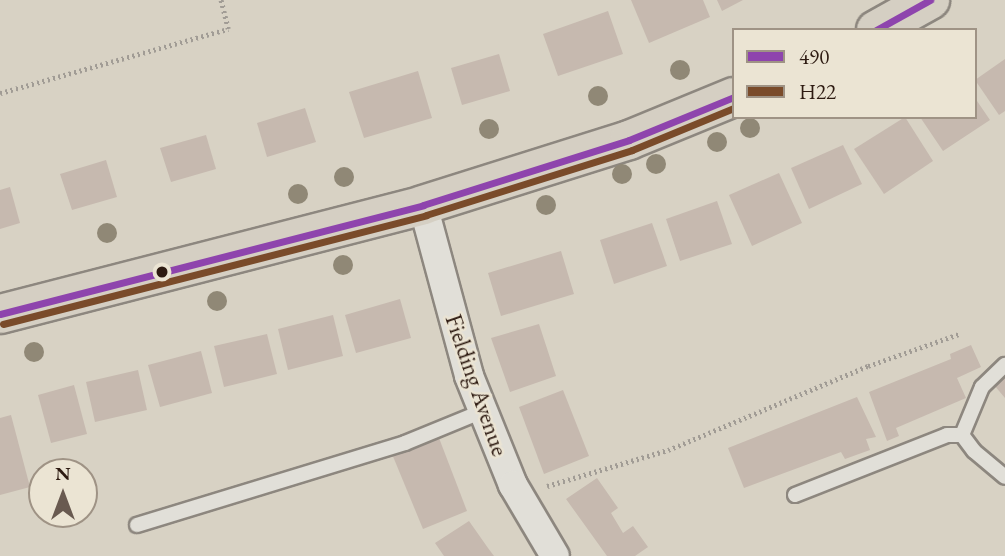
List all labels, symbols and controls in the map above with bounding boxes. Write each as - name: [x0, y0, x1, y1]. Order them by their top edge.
- legend: [732, 28, 977, 119]
- text: 490: [799, 43, 829, 70]
- text: H22: [799, 78, 836, 105]
- unlabelled marker: [155, 265, 169, 279]
- street label: Fielding Avenue: [439, 310, 515, 460]
- north arrow: [28, 458, 98, 528]
- text: N: [55, 461, 71, 486]

